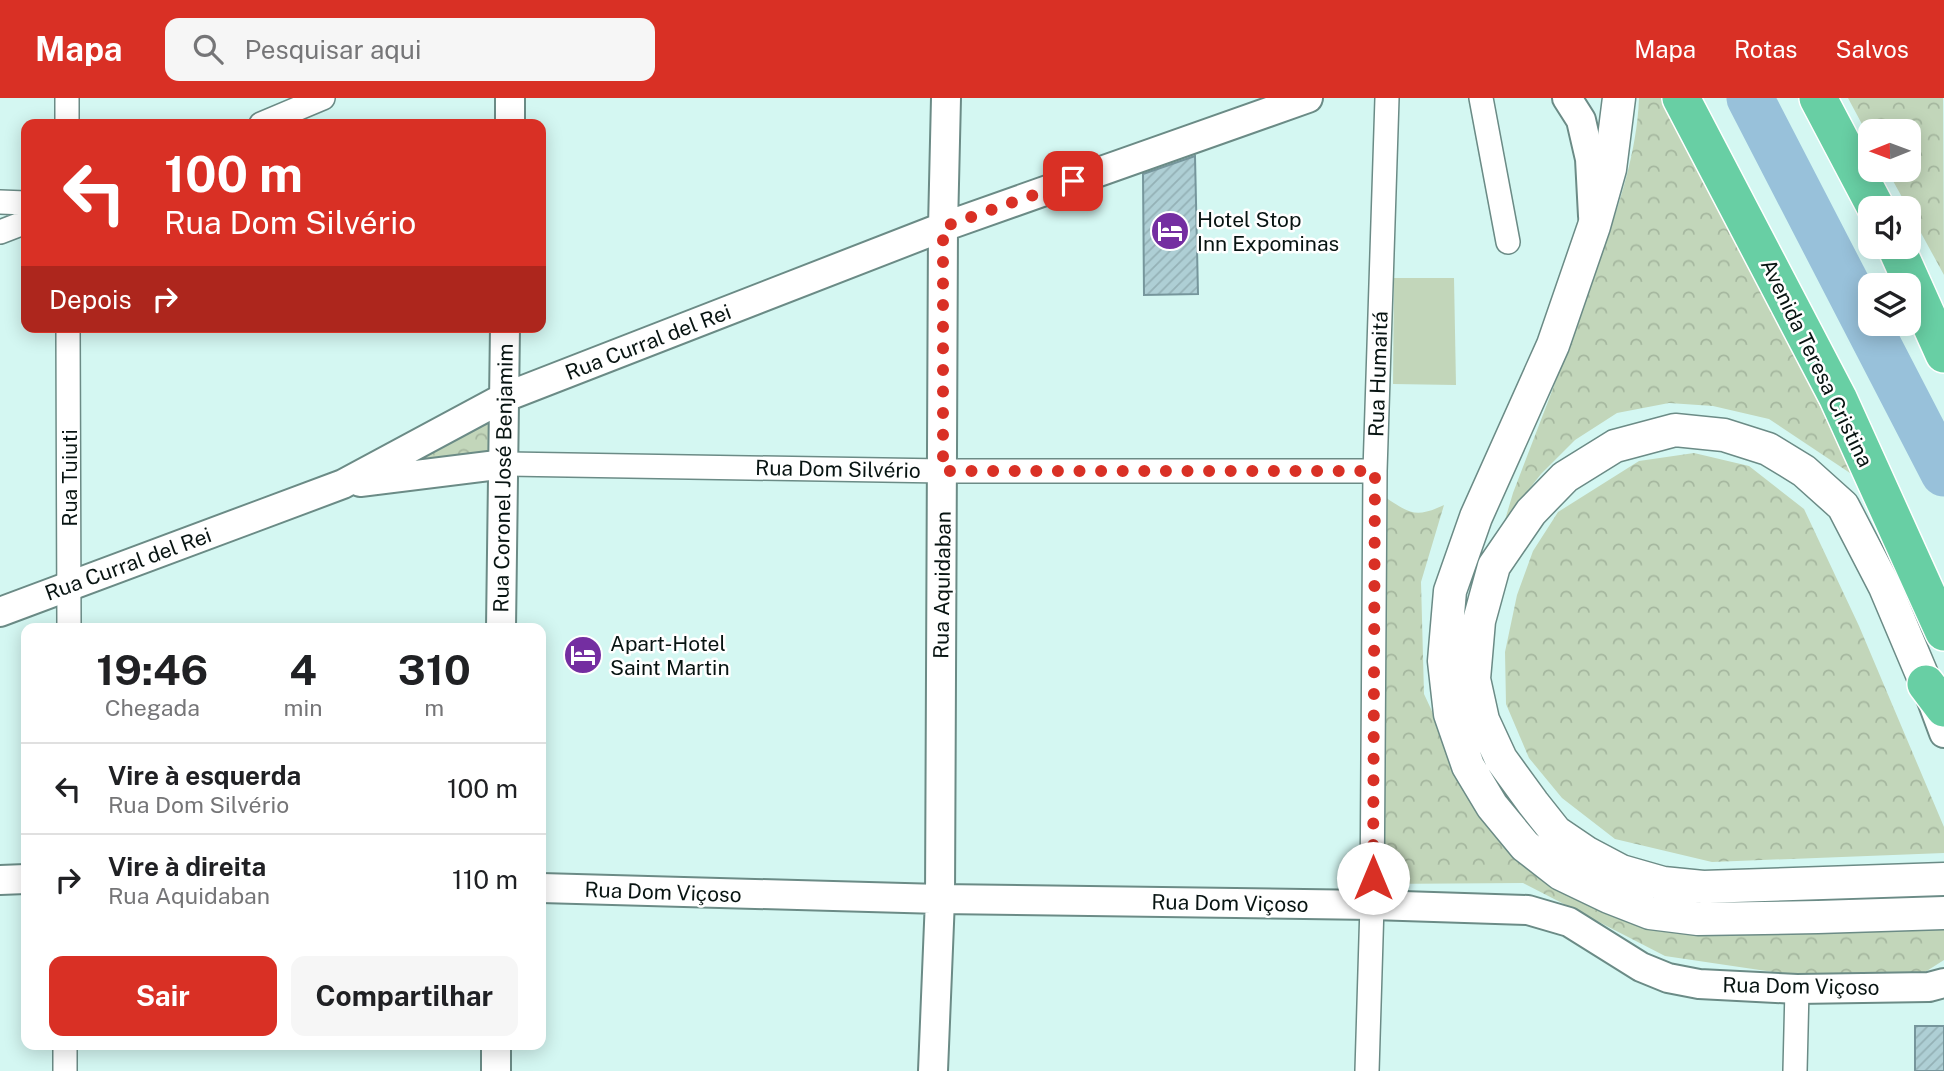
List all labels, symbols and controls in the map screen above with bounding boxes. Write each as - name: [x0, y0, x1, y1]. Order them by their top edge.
- search box: [165, 18, 655, 81]
- text: Mapa: [35, 30, 123, 68]
- icon: search: [189, 30, 227, 68]
- text: Pesquisar aqui: [245, 34, 421, 65]
- text: Mapa: [1634, 35, 1696, 63]
- text: Rotas: [1734, 35, 1797, 63]
- text: Salvos: [1835, 35, 1909, 63]
- north arrow: [1858, 119, 1922, 182]
- map controls: [1858, 119, 1921, 336]
- text: 100 m: [164, 145, 303, 203]
- icon: left: [49, 147, 140, 238]
- pin: [1043, 151, 1103, 211]
- icon: arrive: [1054, 162, 1092, 200]
- button: sound: [1858, 196, 1921, 259]
- text: Rua Dom Silvério: [164, 204, 416, 241]
- place label: Hotel Stop Inn Expominas: [1197, 207, 1339, 256]
- hotel icon: Hotel Stop Inn Expominas: [1149, 210, 1191, 252]
- street label: Avenida Teresa Cristina: [1756, 255, 1878, 471]
- button: layers: [1858, 273, 1921, 336]
- icon: right: [146, 280, 184, 318]
- text: Depois: [49, 284, 132, 315]
- street label: Rua Curral del Rei: [562, 299, 734, 385]
- street label: Rua Humaitá: [1363, 311, 1393, 437]
- street label: Rua Coronel José Benjamim: [488, 343, 518, 613]
- street label: Rua Tuiuti: [57, 429, 82, 527]
- street label: Rua Dom Silvério: [755, 455, 921, 483]
- street label: Rua Aquidaban: [928, 511, 956, 659]
- street label: Rua Curral del Rei: [41, 522, 215, 606]
- place label: Apart-Hotel Saint Martin: [610, 631, 730, 680]
- hotel icon: Apart-Hotel Saint Martin: [562, 634, 604, 676]
- text: 19:46: [96, 645, 208, 694]
- text: 4: [289, 645, 317, 694]
- text: 310: [398, 645, 471, 694]
- text: Chegada: [105, 694, 200, 721]
- text: min: [284, 694, 323, 721]
- text: m: [424, 694, 444, 721]
- text: Vire à esquerda: [108, 760, 301, 791]
- icon: left: [49, 770, 87, 808]
- text: 100 m: [447, 773, 518, 804]
- text: Rua Dom Silvério: [108, 791, 289, 818]
- position arrow: [1336, 841, 1410, 915]
- text: Vire à direita: [108, 851, 266, 882]
- icon: right: [49, 861, 87, 899]
- text: 110 m: [452, 864, 518, 895]
- street label: Rua Dom Viçoso: [584, 877, 742, 907]
- text: Rua Aquidaban: [108, 882, 270, 909]
- street label: Rua Dom Viçoso: [1151, 889, 1309, 917]
- button: Sair: [49, 956, 277, 1036]
- button: Compartilhar: [291, 956, 518, 1036]
- street label: Rua Dom Viçoso: [1722, 972, 1880, 1000]

